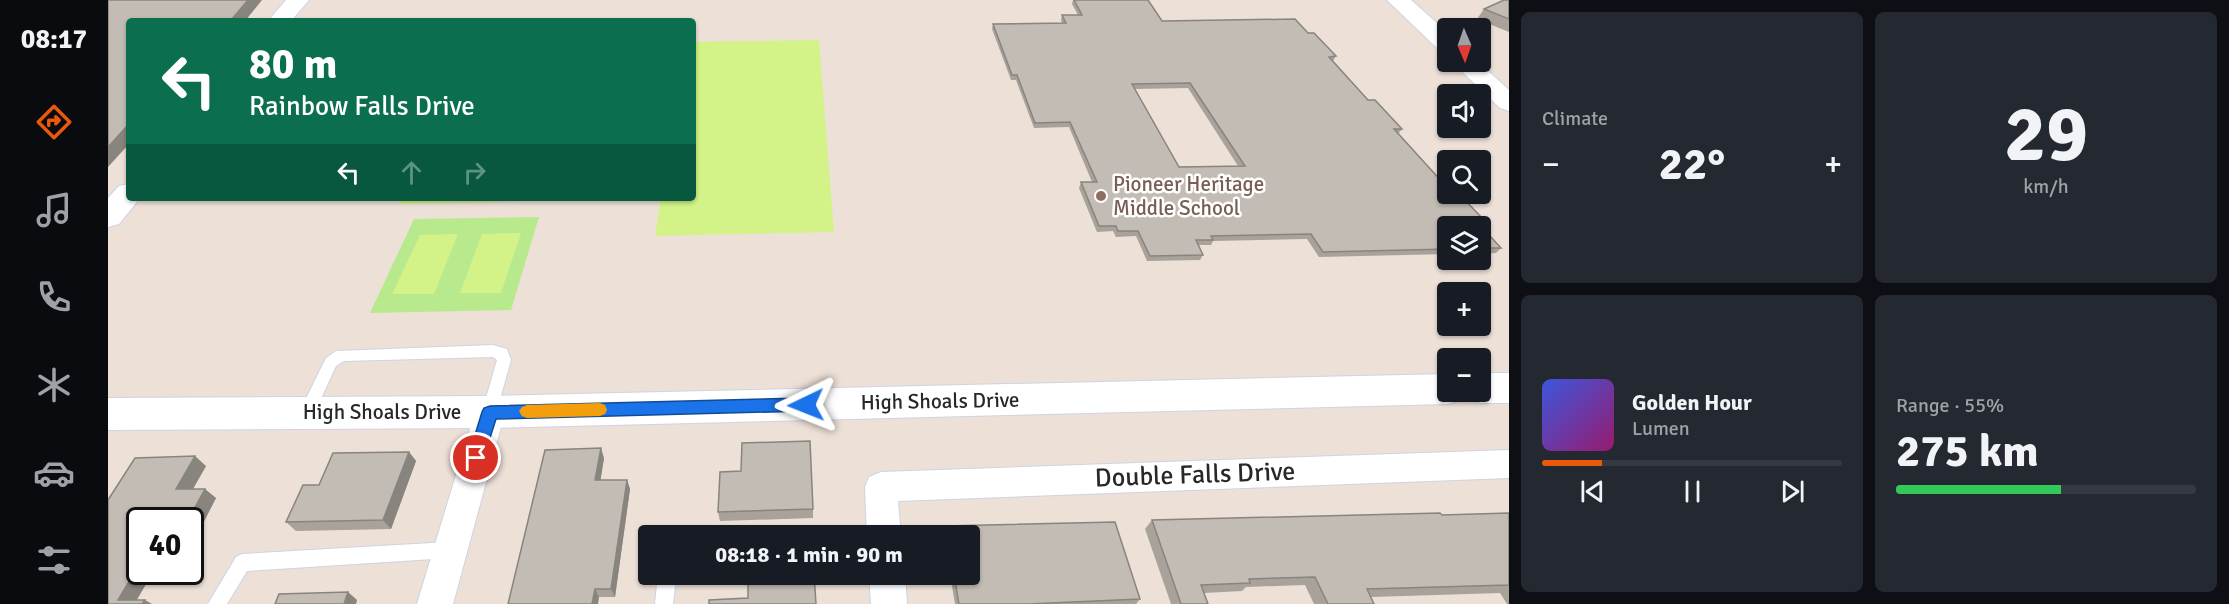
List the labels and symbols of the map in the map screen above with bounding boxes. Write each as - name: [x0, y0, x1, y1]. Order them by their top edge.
- north arrow: [1437, 18, 1491, 72]
- place label: Pioneer Heritage Middle School: [1113, 171, 1264, 221]
- marker: Pioneer Heritage Middle School: [1094, 189, 1108, 203]
- position arrow: [774, 373, 838, 437]
- street label: High Shoals Drive: [860, 387, 1020, 415]
- street label: High Shoals Drive: [303, 399, 461, 425]
- pin: [450, 432, 501, 483]
- street label: Double Falls Drive: [1094, 456, 1296, 494]
- speed limit sign: 40: [126, 507, 204, 585]

